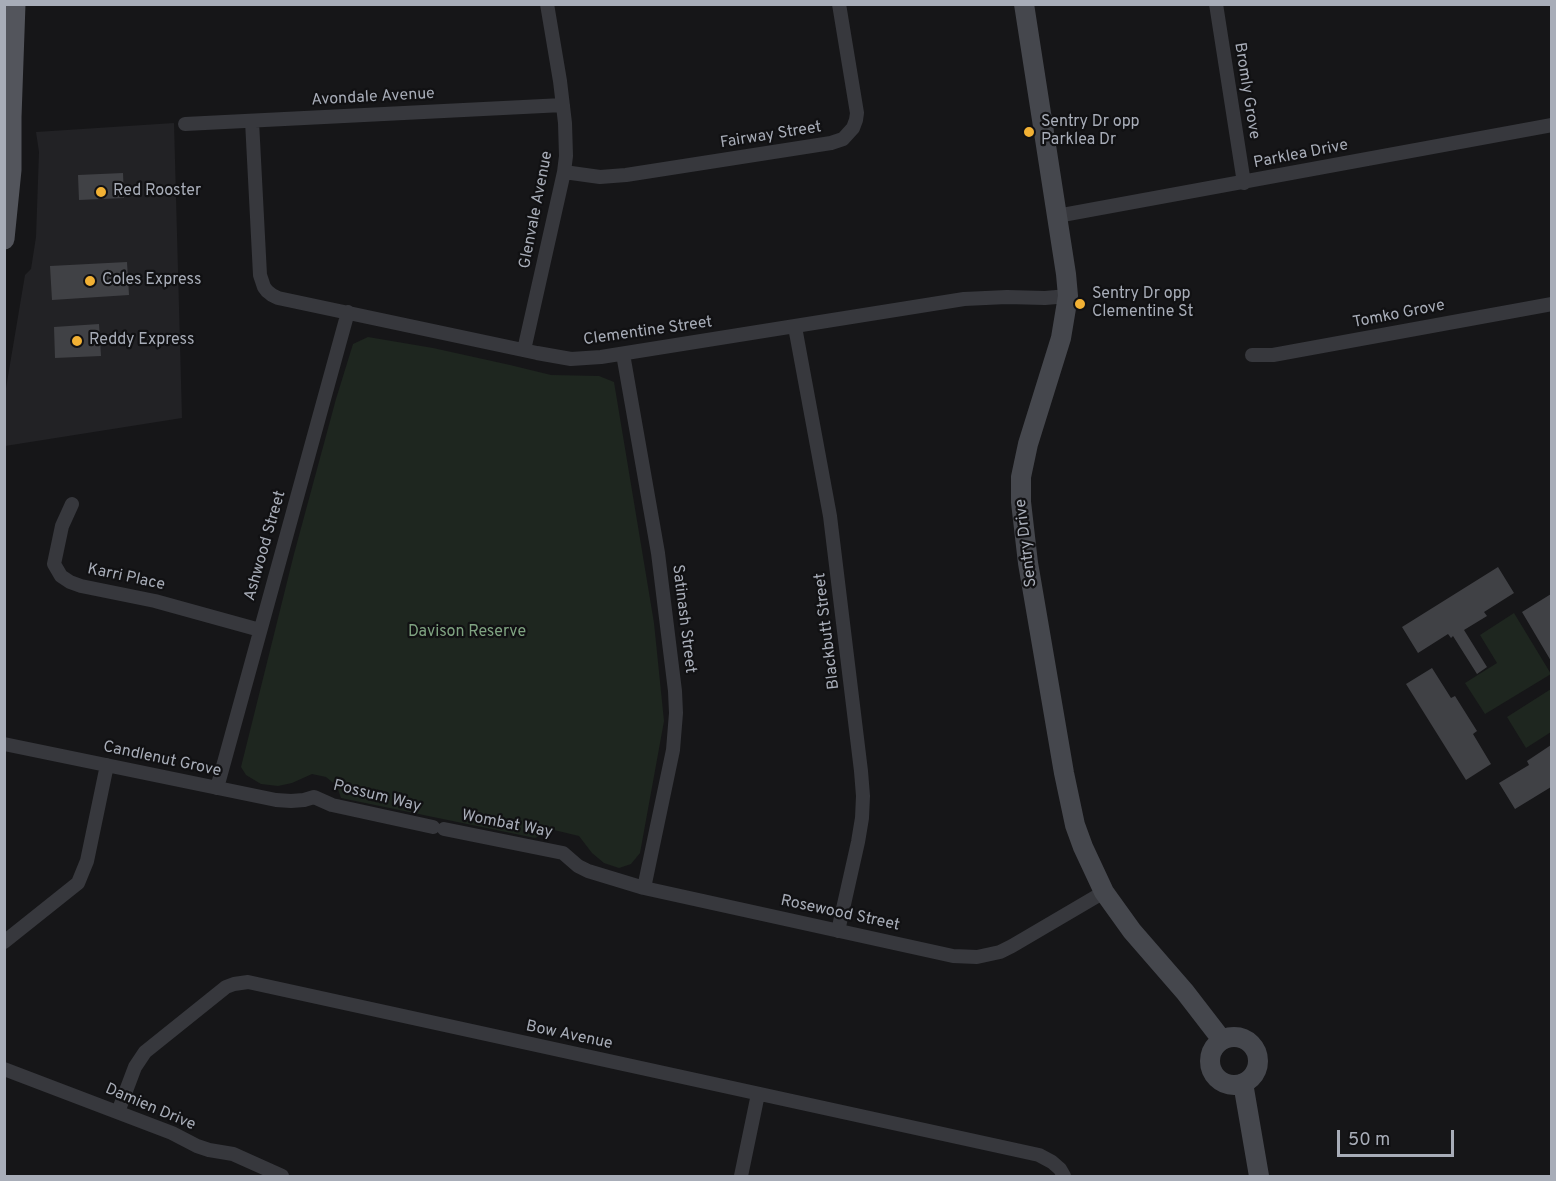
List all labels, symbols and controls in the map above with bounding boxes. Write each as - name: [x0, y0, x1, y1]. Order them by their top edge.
- street label: Bromly Grove: [1229, 41, 1263, 141]
- street label: Avondale Avenue: [311, 85, 435, 111]
- place label: Sentry Dr opp Parklea Dr: [1041, 113, 1140, 151]
- street label: Fairway Street: [719, 119, 823, 153]
- marker: Sentry Dr opp Parklea Dr: [1022, 125, 1036, 139]
- street label: Parklea Drive: [1252, 136, 1350, 174]
- street label: Glenvale Avenue: [516, 150, 558, 270]
- place label: Red Rooster: [113, 182, 201, 202]
- marker: Red Rooster: [94, 185, 108, 199]
- place label: Coles Express: [102, 271, 201, 291]
- marker: Coles Express: [83, 274, 97, 288]
- place label: Sentry Dr opp Clementine St: [1092, 285, 1194, 323]
- marker: Sentry Dr opp Clementine St: [1073, 297, 1087, 311]
- street label: Tomko Grove: [1351, 297, 1447, 333]
- street label: Clementine Street: [582, 313, 714, 351]
- place label: Reddy Express: [89, 331, 195, 351]
- marker: Reddy Express: [70, 334, 84, 348]
- street label: Ashwood Street: [241, 489, 291, 603]
- street label: Sentry Drive: [1012, 498, 1042, 588]
- street label: Karri Place: [86, 560, 166, 596]
- street label: Satinash Street: [667, 564, 699, 674]
- street label: Blackbutt Street: [811, 572, 845, 690]
- park label: Davison Reserve: [408, 623, 526, 643]
- street label: Candlenut Grove: [101, 738, 223, 782]
- street label: Possum Way: [331, 777, 423, 817]
- street label: Wombat Way: [460, 807, 554, 843]
- street label: Rosewood Street: [779, 892, 901, 936]
- street label: Bow Avenue: [524, 1017, 614, 1055]
- street label: Damien Drive: [102, 1080, 198, 1136]
- scale bar: [1340, 1118, 1457, 1156]
- text: 50 m: [1348, 1129, 1390, 1152]

